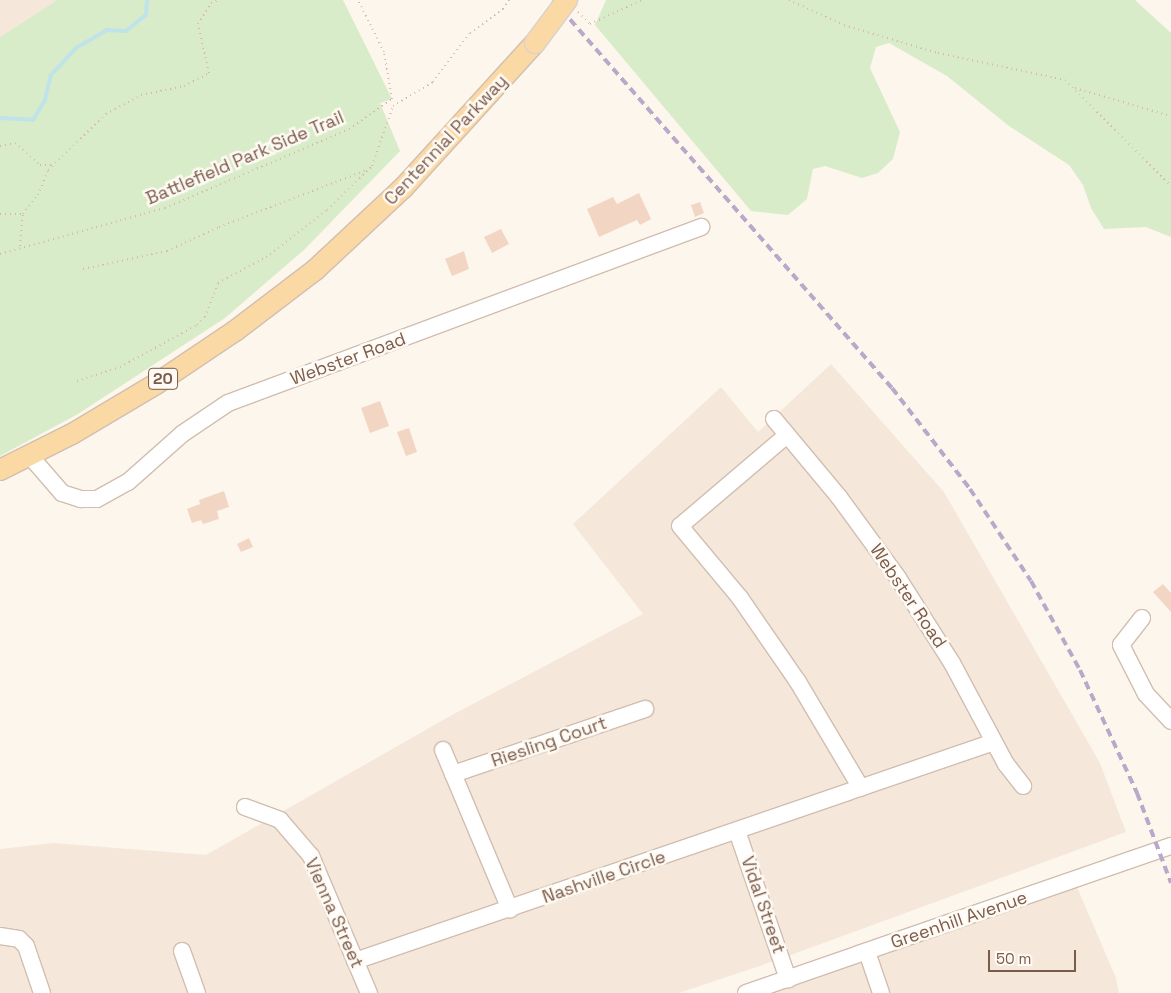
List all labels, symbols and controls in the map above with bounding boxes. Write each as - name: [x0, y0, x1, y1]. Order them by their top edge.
- street label: Centennial Parkway: [380, 70, 512, 210]
- street label: Battlefield Park Side Trail: [143, 106, 347, 210]
- street label: Webster Road: [287, 328, 409, 390]
- road number: 20: [148, 366, 178, 392]
- street label: Webster Road: [865, 540, 951, 652]
- street label: Riesling Court: [488, 712, 610, 772]
- street label: Nashville Circle: [540, 846, 668, 908]
- street label: Vidal Street: [736, 853, 790, 957]
- street label: Vienna Street: [300, 855, 368, 971]
- street label: Greenhill Avenue: [888, 886, 1030, 954]
- scale bar: [991, 940, 1078, 972]
- text: 50 m: [996, 949, 1031, 968]

